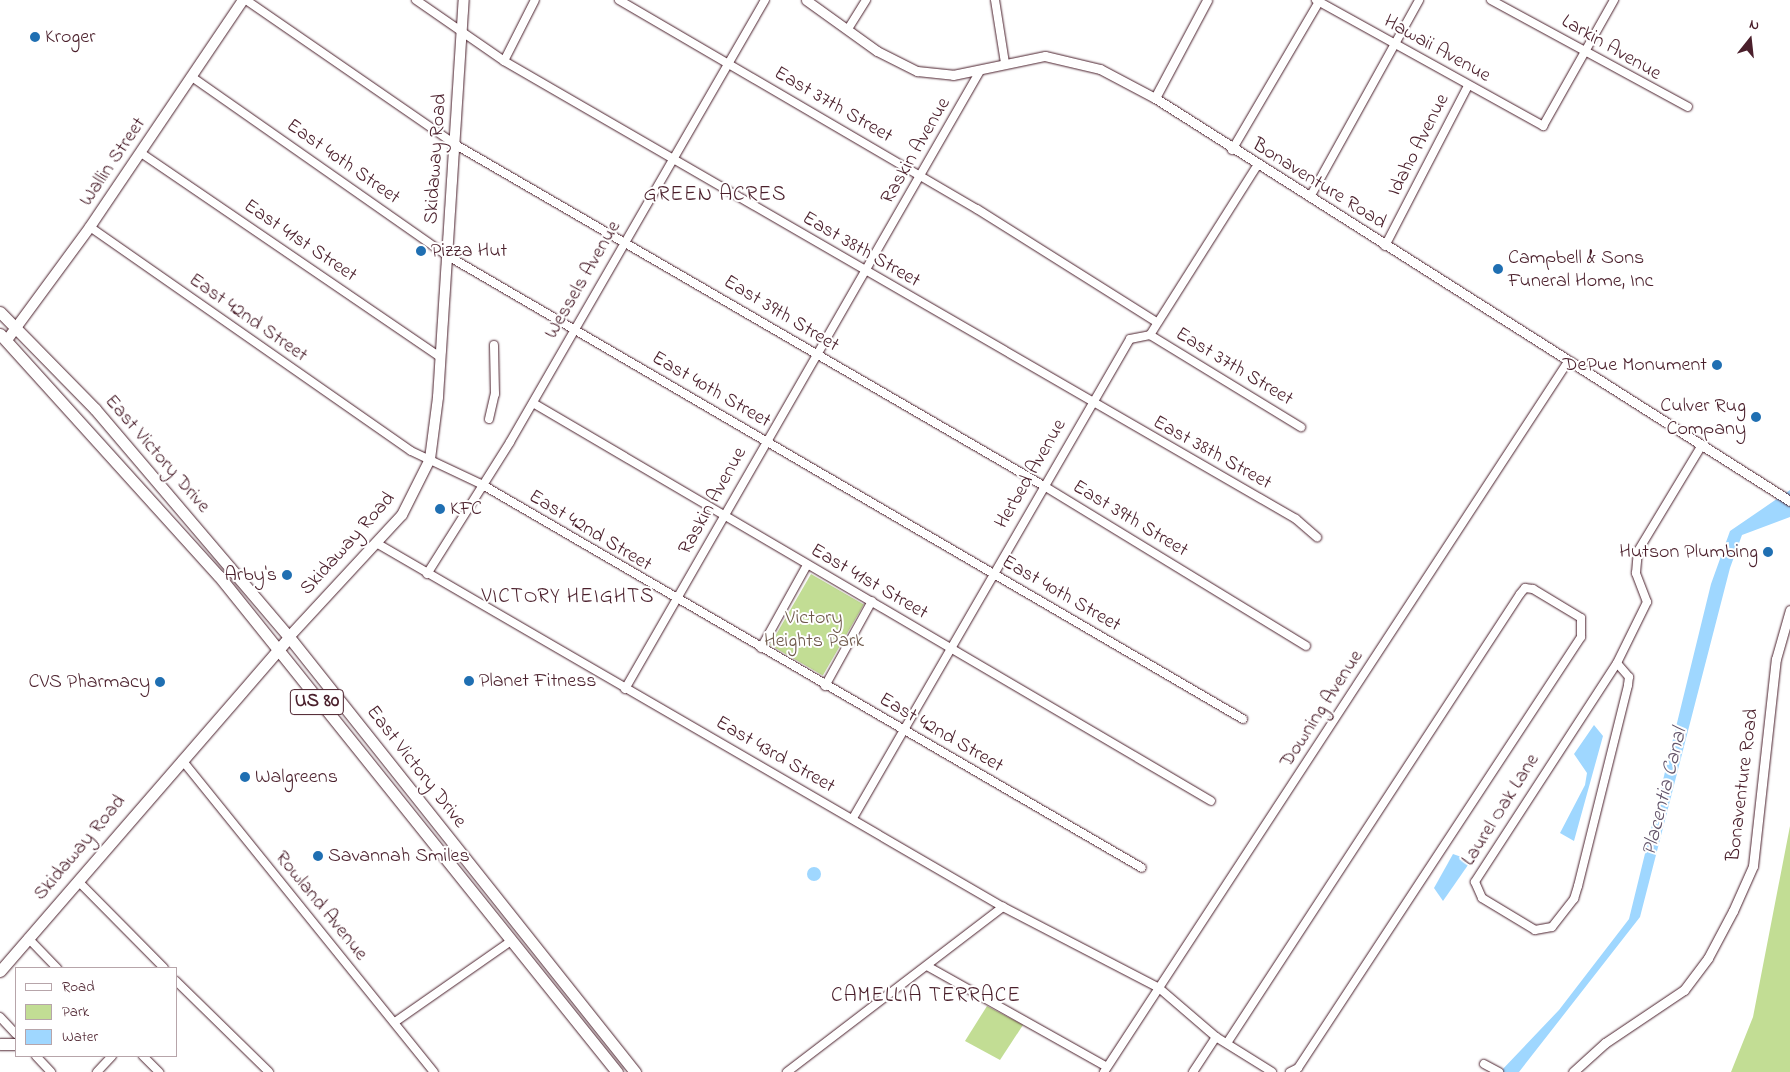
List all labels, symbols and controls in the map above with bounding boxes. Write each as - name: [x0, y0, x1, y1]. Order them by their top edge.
- street label: Hawaii Avenue: [1379, 10, 1495, 88]
- street label: Larkin Avenue: [1557, 10, 1665, 86]
- text: N: [1747, 14, 1762, 36]
- north arrow: [1725, 15, 1775, 65]
- place label: Kroger: [45, 25, 95, 49]
- marker: Kroger: [29, 31, 41, 43]
- street label: East 37th Street: [769, 61, 897, 149]
- street label: Idaho Avenue: [1383, 90, 1455, 200]
- street label: Skidaway Road: [419, 93, 453, 225]
- street label: Raskin Avenue: [876, 93, 956, 209]
- street label: Wallin Street: [75, 113, 151, 211]
- street label: East 40th Street: [282, 114, 404, 210]
- street label: Bonaventure Road: [1248, 133, 1390, 235]
- district label: GREEN ACRES: [642, 182, 788, 208]
- street label: East 41st Street: [239, 194, 361, 288]
- street label: East 38th Street: [798, 207, 924, 293]
- street label: Wessels Avenue: [540, 217, 626, 343]
- place label: Pizza Hut: [431, 239, 507, 263]
- marker: Pizza Hut: [415, 245, 427, 257]
- place label: Campbell & Sons Funeral Home, Inc: [1508, 246, 1653, 293]
- marker: Campbell & Sons Funeral Home, Inc: [1492, 263, 1504, 275]
- street label: East 42nd Street: [184, 268, 312, 368]
- street label: East 39th Street: [719, 270, 843, 358]
- street label: East 37th Street: [1171, 322, 1297, 412]
- street label: East 40th Street: [647, 346, 775, 434]
- place label: DePue Monument: [1563, 353, 1707, 377]
- marker: DePue Monument: [1711, 359, 1723, 371]
- street label: East Victory Drive: [99, 390, 215, 518]
- place label: Culver Rug Company: [1660, 394, 1746, 441]
- street label: East 38th Street: [1148, 410, 1276, 496]
- marker: Culver Rug Company: [1750, 411, 1762, 423]
- street label: Herbed Avenue: [990, 415, 1072, 533]
- street label: Raskin Avenue: [674, 443, 752, 559]
- street label: East 39th Street: [1068, 475, 1192, 563]
- street label: East 42nd Street: [524, 485, 656, 577]
- street label: Skidaway Road: [295, 487, 401, 601]
- place label: KFC: [450, 497, 482, 521]
- marker: KFC: [434, 503, 446, 515]
- street label: East 41st Street: [806, 539, 932, 625]
- place label: Hutson Plumbing: [1619, 540, 1758, 564]
- marker: Hutson Plumbing: [1762, 546, 1774, 558]
- street label: East 40th Street: [997, 550, 1125, 638]
- place label: Arby's: [225, 563, 277, 587]
- marker: Arby's: [281, 569, 293, 581]
- district label: VICTORY HEIGHTS: [480, 584, 656, 610]
- park label: Victory Heights Park: [764, 606, 864, 653]
- street label: Downing Avenue: [1275, 646, 1369, 772]
- place label: Planet Fitness: [479, 669, 597, 693]
- place label: CVS Pharmacy: [29, 670, 150, 694]
- marker: Planet Fitness: [463, 675, 475, 687]
- marker: CVS Pharmacy: [154, 676, 166, 688]
- road number: US 80: [290, 686, 344, 719]
- street label: East 42nd Street: [875, 688, 1007, 778]
- street label: East Victory Drive: [361, 701, 471, 833]
- street label: Bonaventure Road: [1722, 707, 1764, 863]
- street label: East 43rd Street: [711, 711, 839, 799]
- water label: Placentia Canal: [1637, 726, 1693, 858]
- street label: Laurel Oak Lane: [1457, 749, 1545, 871]
- place label: Walgreens: [255, 765, 338, 789]
- marker: Walgreens: [239, 771, 251, 783]
- street label: Skidaway Road: [29, 790, 131, 906]
- place label: Savannah Smiles: [328, 844, 470, 868]
- street label: Rowland Avenue: [269, 846, 373, 966]
- marker: Savannah Smiles: [312, 850, 324, 862]
- legend: [15, 967, 178, 1057]
- text: Road: [62, 976, 95, 998]
- district label: CAMELLIA TERRACE: [829, 983, 1023, 1009]
- text: Park: [62, 1001, 89, 1023]
- text: Water: [62, 1026, 98, 1048]

